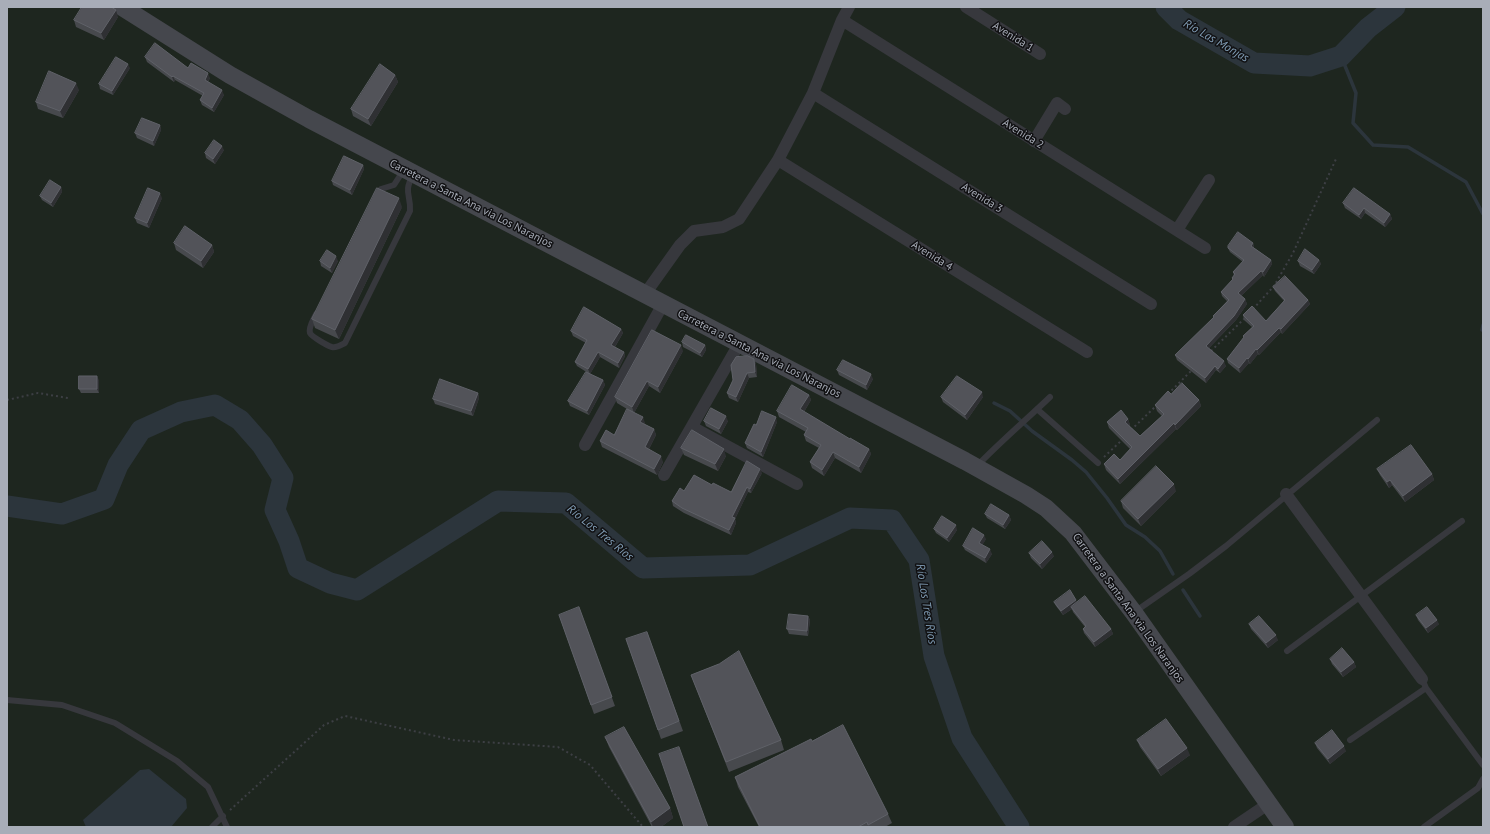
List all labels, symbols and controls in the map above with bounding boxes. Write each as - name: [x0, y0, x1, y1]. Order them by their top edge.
- water label: Río Las Monjas: [1181, 16, 1251, 66]
- street label: Avenida 1: [990, 19, 1036, 55]
- street label: Avenida 2: [1000, 116, 1046, 152]
- street label: Carretera a Santa Ana via Los Naranjos: [387, 157, 555, 251]
- street label: Avenida 3: [959, 180, 1005, 216]
- street label: Avenida 4: [909, 238, 955, 274]
- street label: Carretera a Santa Ana via Los Naranjos: [675, 307, 843, 401]
- water label: Río Los Tres Ríos: [564, 502, 636, 564]
- street label: Carretera a Santa Ana via Los Naranjos: [1069, 531, 1187, 685]
- water label: Río Los Tres Ríos: [913, 563, 939, 645]

